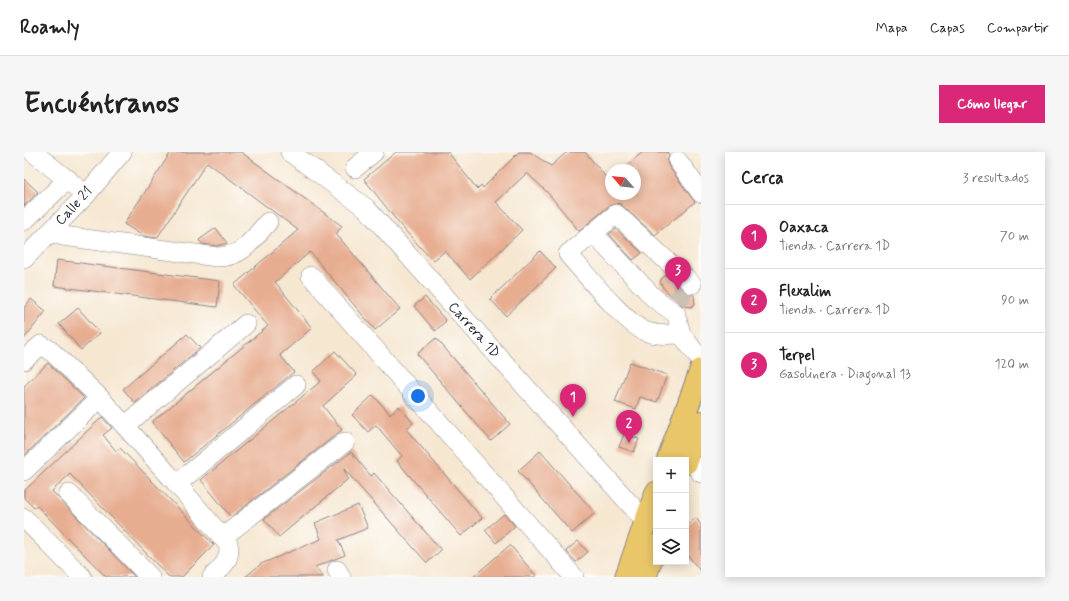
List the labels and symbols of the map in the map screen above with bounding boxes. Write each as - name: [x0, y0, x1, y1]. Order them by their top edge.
- north arrow: [605, 164, 641, 200]
- street label: Calle 21: [51, 183, 97, 229]
- pin: 3: [665, 257, 691, 290]
- street label: Carrera 1D: [444, 298, 504, 362]
- pin: 1: [560, 384, 586, 417]
- your location: [408, 386, 428, 406]
- pin: 2: [616, 410, 642, 443]

